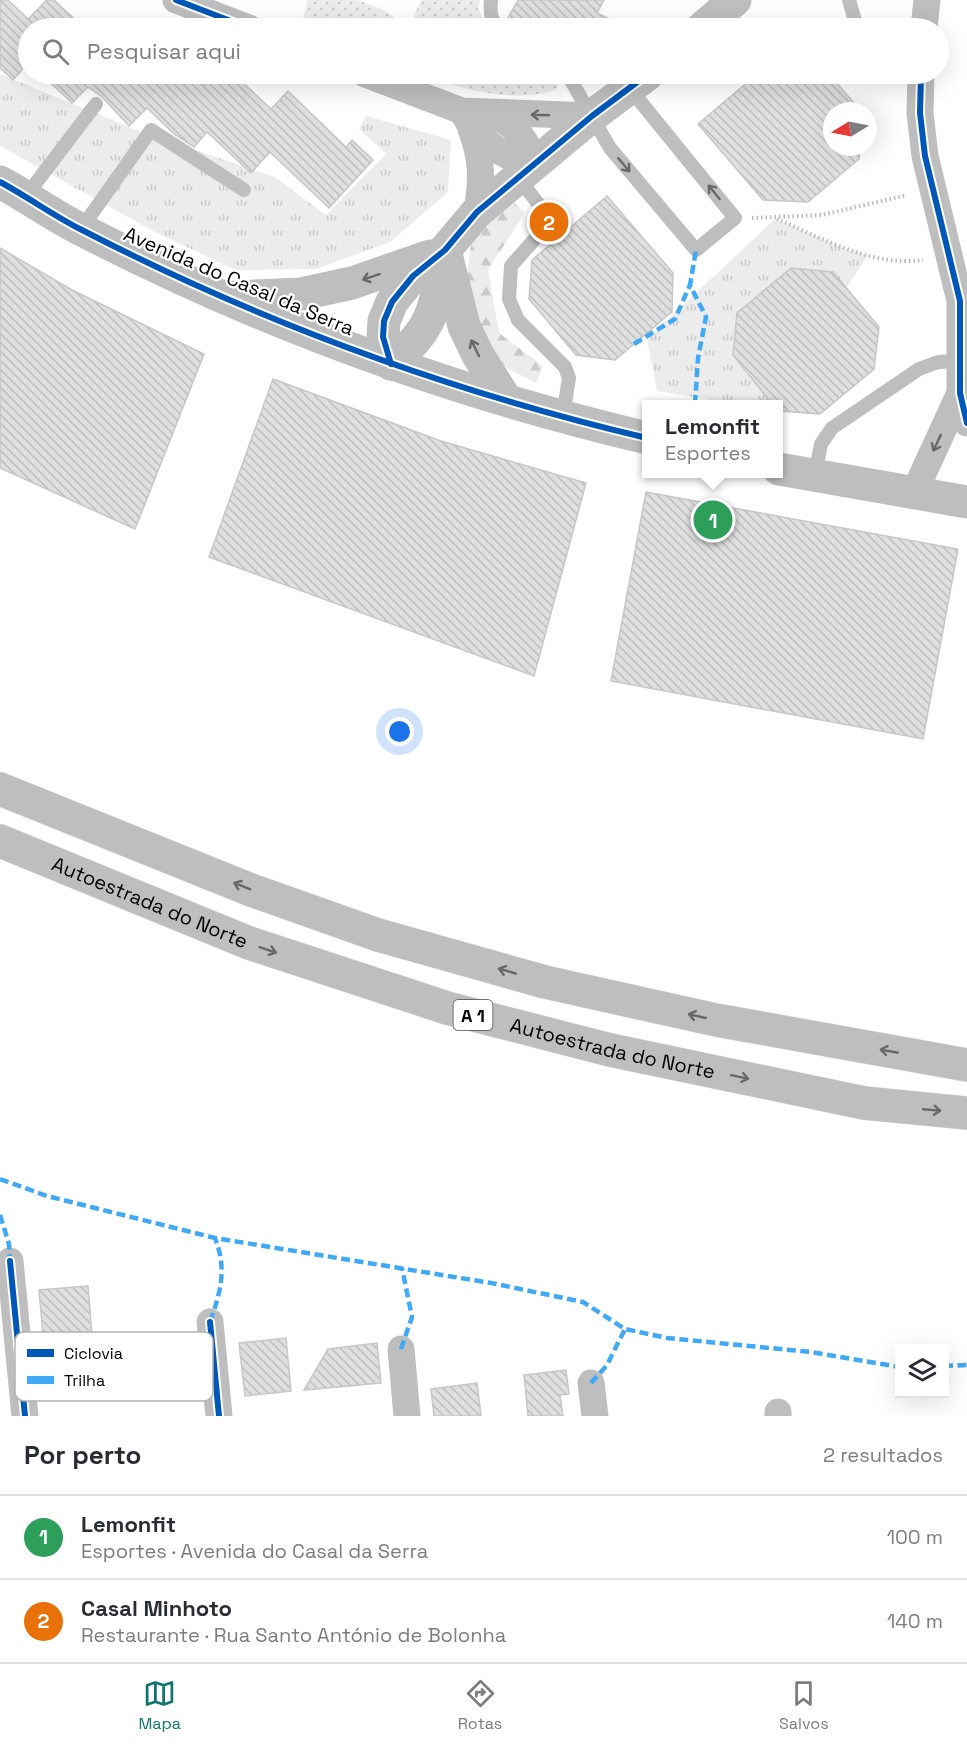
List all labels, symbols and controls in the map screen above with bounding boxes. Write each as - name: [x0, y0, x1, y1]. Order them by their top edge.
- search box: [18, 18, 949, 84]
- icon: search: [39, 35, 72, 68]
- text: Pesquisar aqui: [87, 37, 241, 65]
- north arrow: [823, 102, 877, 156]
- one-way arrow: [531, 109, 551, 120]
- one-way arrow: [618, 157, 631, 173]
- one-way arrow: [707, 185, 721, 200]
- pin: 2: [530, 200, 568, 244]
- street label: Avenida do Casal da Serra: [120, 221, 358, 341]
- one-way arrow: [362, 272, 380, 283]
- one-way arrow: [468, 340, 480, 358]
- popup: [642, 400, 783, 478]
- text: Lemonfit: [665, 412, 760, 440]
- one-way arrow: [931, 434, 943, 452]
- text: Esportes: [665, 440, 751, 466]
- pin: 1: [694, 498, 732, 542]
- your location: [385, 717, 414, 746]
- street label: Autoestrada do Norte: [48, 851, 252, 954]
- one-way arrow: [233, 880, 251, 891]
- one-way arrow: [258, 945, 277, 956]
- one-way arrow: [498, 965, 517, 976]
- road number: A 1: [454, 1000, 492, 1030]
- one-way arrow: [688, 1010, 707, 1021]
- street label: Autoestrada do Norte: [507, 1012, 717, 1085]
- one-way arrow: [879, 1046, 899, 1057]
- one-way arrow: [729, 1072, 749, 1083]
- one-way arrow: [921, 1105, 941, 1116]
- legend: [15, 1332, 213, 1401]
- text: Ciclovia: [64, 1343, 123, 1364]
- map controls: [895, 1344, 949, 1398]
- button: layers: [895, 1344, 949, 1398]
- text: Trilha: [64, 1370, 105, 1391]
- text: Por perto: [24, 1438, 141, 1472]
- text: 2 resultados: [823, 1442, 943, 1468]
- text: Lemonfit: [81, 1510, 176, 1538]
- text: 1: [39, 1524, 48, 1550]
- text: 100 m: [887, 1524, 943, 1550]
- text: Esportes · Avenida do Casal da Serra: [81, 1538, 428, 1564]
- text: Casal Minhoto: [81, 1594, 232, 1622]
- text: 2: [38, 1608, 49, 1634]
- text: 140 m: [887, 1608, 943, 1634]
- text: Restaurante · Rua Santo António de Bolonha: [81, 1622, 506, 1648]
- tab: Mapa: [138, 1677, 181, 1734]
- tab: Rotas: [458, 1677, 502, 1734]
- tab: Salvos: [779, 1677, 829, 1734]

